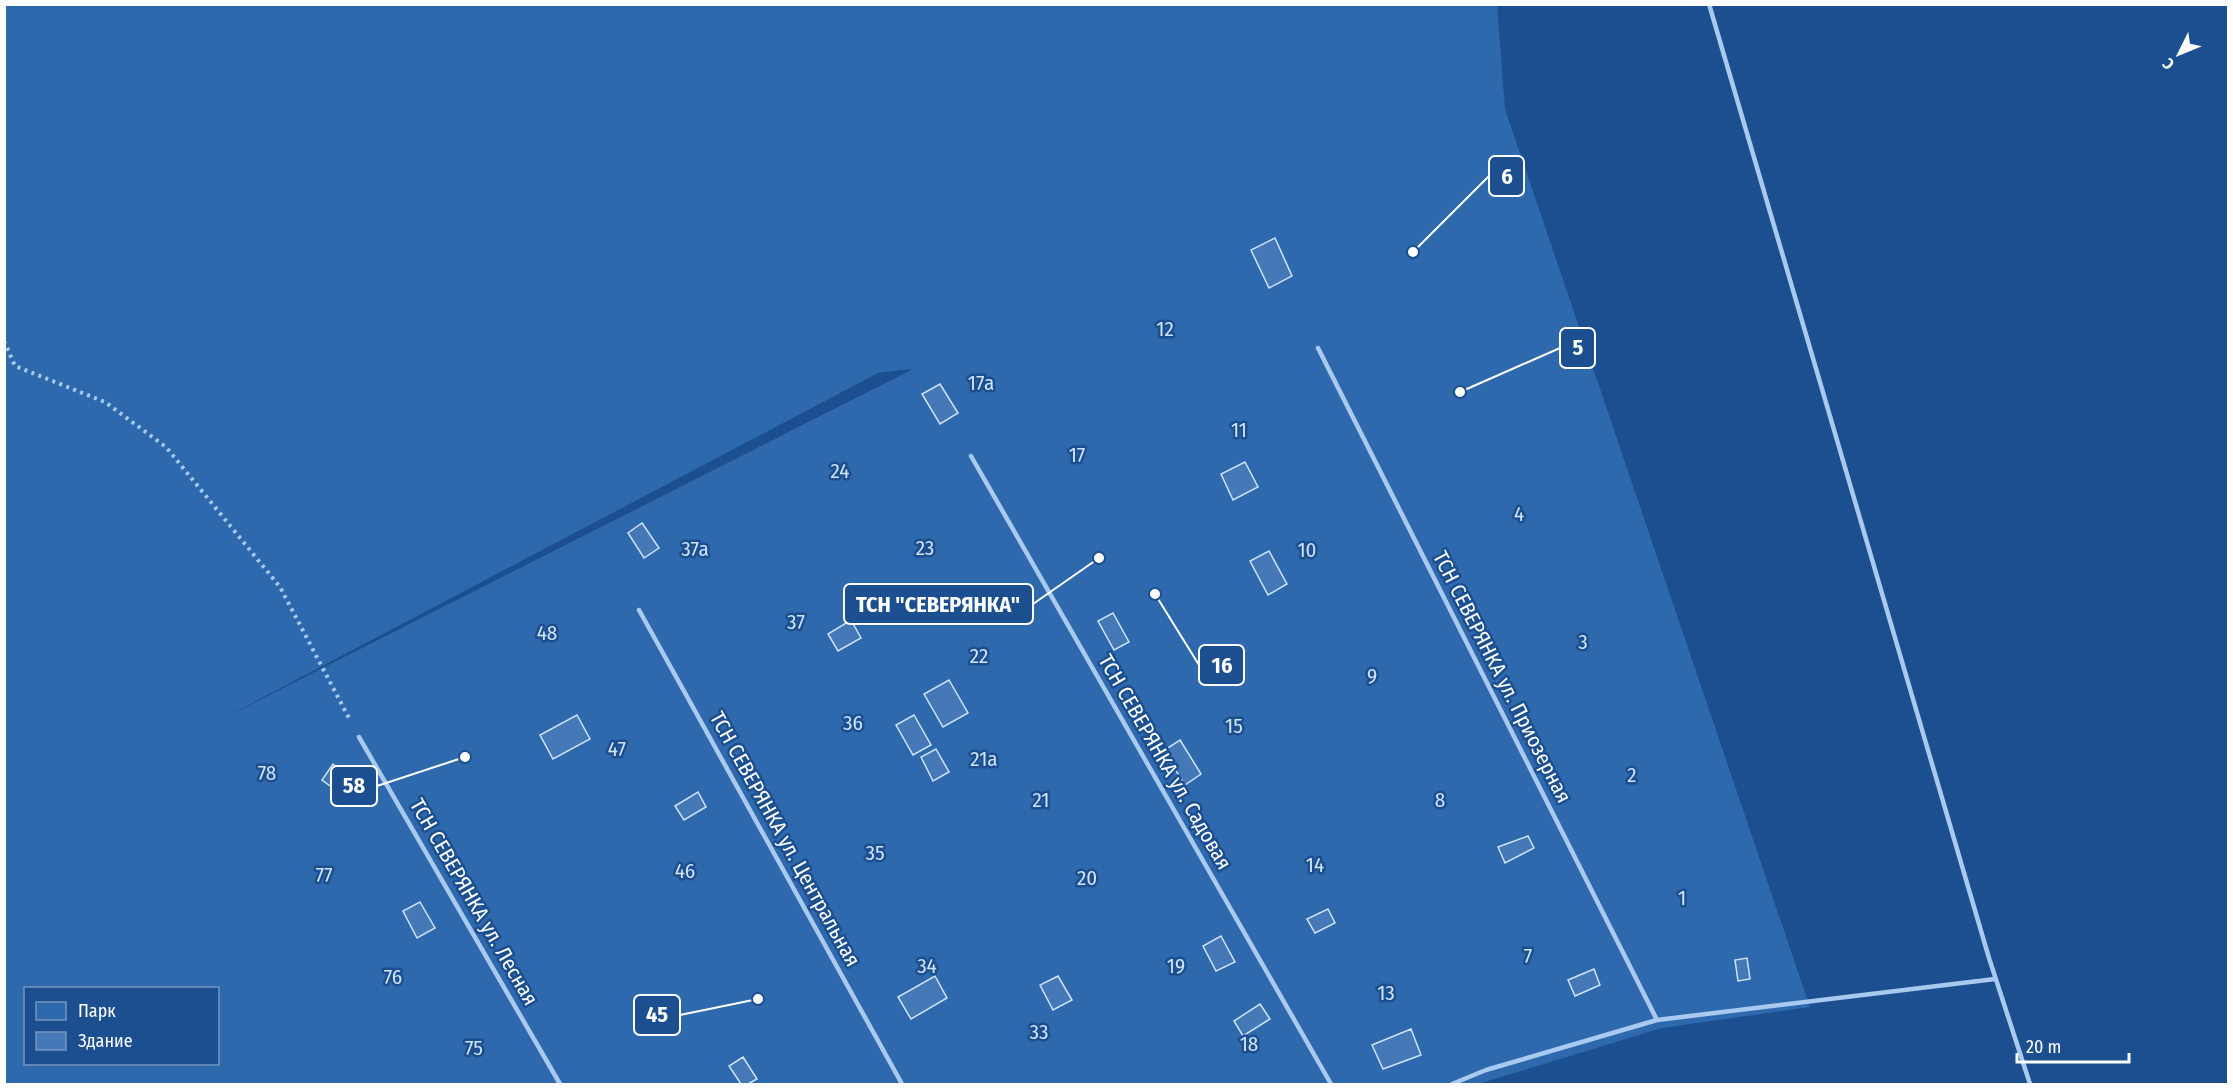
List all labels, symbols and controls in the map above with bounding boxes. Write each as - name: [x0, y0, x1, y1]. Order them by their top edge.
- north arrow: [2149, 24, 2209, 84]
- text: С: [2158, 54, 2178, 73]
- callout: 6: [1489, 156, 1524, 196]
- text: 6: [1501, 163, 1513, 190]
- park label: 12: [1156, 316, 1174, 342]
- callout: 5: [1560, 328, 1595, 368]
- text: 5: [1573, 334, 1584, 361]
- park label: 17а: [968, 370, 994, 396]
- park label: 11: [1231, 417, 1247, 443]
- park label: 17: [1069, 442, 1085, 468]
- park label: 24: [830, 458, 850, 484]
- park label: 4: [1514, 501, 1524, 527]
- park label: 23: [916, 535, 934, 561]
- park label: 37а: [681, 536, 709, 562]
- park label: 10: [1297, 537, 1317, 563]
- street label: ТСН СЕВЕРЯНКА ул. Приозерная: [1427, 547, 1577, 807]
- callout: ТСН "СЕВЕРЯНКА": [844, 584, 1033, 624]
- text: ТСН "СЕВЕРЯНКА": [856, 591, 1020, 618]
- park label: 37: [787, 609, 805, 635]
- park label: 48: [537, 620, 557, 646]
- park label: 3: [1578, 629, 1588, 655]
- park label: 22: [970, 643, 988, 669]
- callout: 16: [1199, 645, 1244, 685]
- street label: ТСН СЕВЕРЯНКА ул. Садовая: [1093, 650, 1237, 874]
- text: 16: [1212, 652, 1232, 679]
- park label: 9: [1367, 663, 1377, 689]
- street label: ТСН СЕВЕРЯНКА ул. Центральная: [704, 707, 866, 971]
- park label: 36: [843, 710, 863, 736]
- park label: 15: [1225, 713, 1243, 739]
- park label: 47: [608, 736, 626, 762]
- park label: 21а: [970, 746, 998, 772]
- park label: 78: [258, 760, 276, 786]
- park label: 2: [1627, 762, 1637, 788]
- callout: 58: [331, 766, 377, 806]
- text: 58: [343, 772, 366, 799]
- park label: 21: [1033, 787, 1050, 813]
- park label: 8: [1435, 787, 1445, 813]
- street label: ТСН СЕВЕРЯНКА ул. Лесная: [404, 794, 544, 1010]
- park label: 35: [865, 840, 885, 866]
- park label: 14: [1306, 852, 1324, 878]
- park label: 46: [675, 858, 695, 884]
- park label: 77: [315, 862, 333, 888]
- park label: 20: [1077, 865, 1097, 891]
- park label: 1: [1678, 885, 1686, 911]
- park label: 7: [1524, 943, 1532, 969]
- park label: 34: [917, 953, 937, 979]
- park label: 19: [1167, 953, 1185, 979]
- park label: 76: [384, 964, 402, 990]
- park label: 13: [1377, 980, 1395, 1006]
- legend: [24, 987, 219, 1065]
- callout: 45: [634, 995, 680, 1035]
- text: Парк: [78, 1000, 116, 1022]
- text: 45: [646, 1001, 668, 1028]
- park label: 33: [1030, 1019, 1048, 1045]
- scale bar: [2017, 1026, 2130, 1064]
- text: Здание: [78, 1030, 133, 1052]
- park label: 18: [1240, 1031, 1258, 1057]
- park label: 75: [465, 1035, 483, 1061]
- text: 20 m: [2026, 1036, 2061, 1058]

